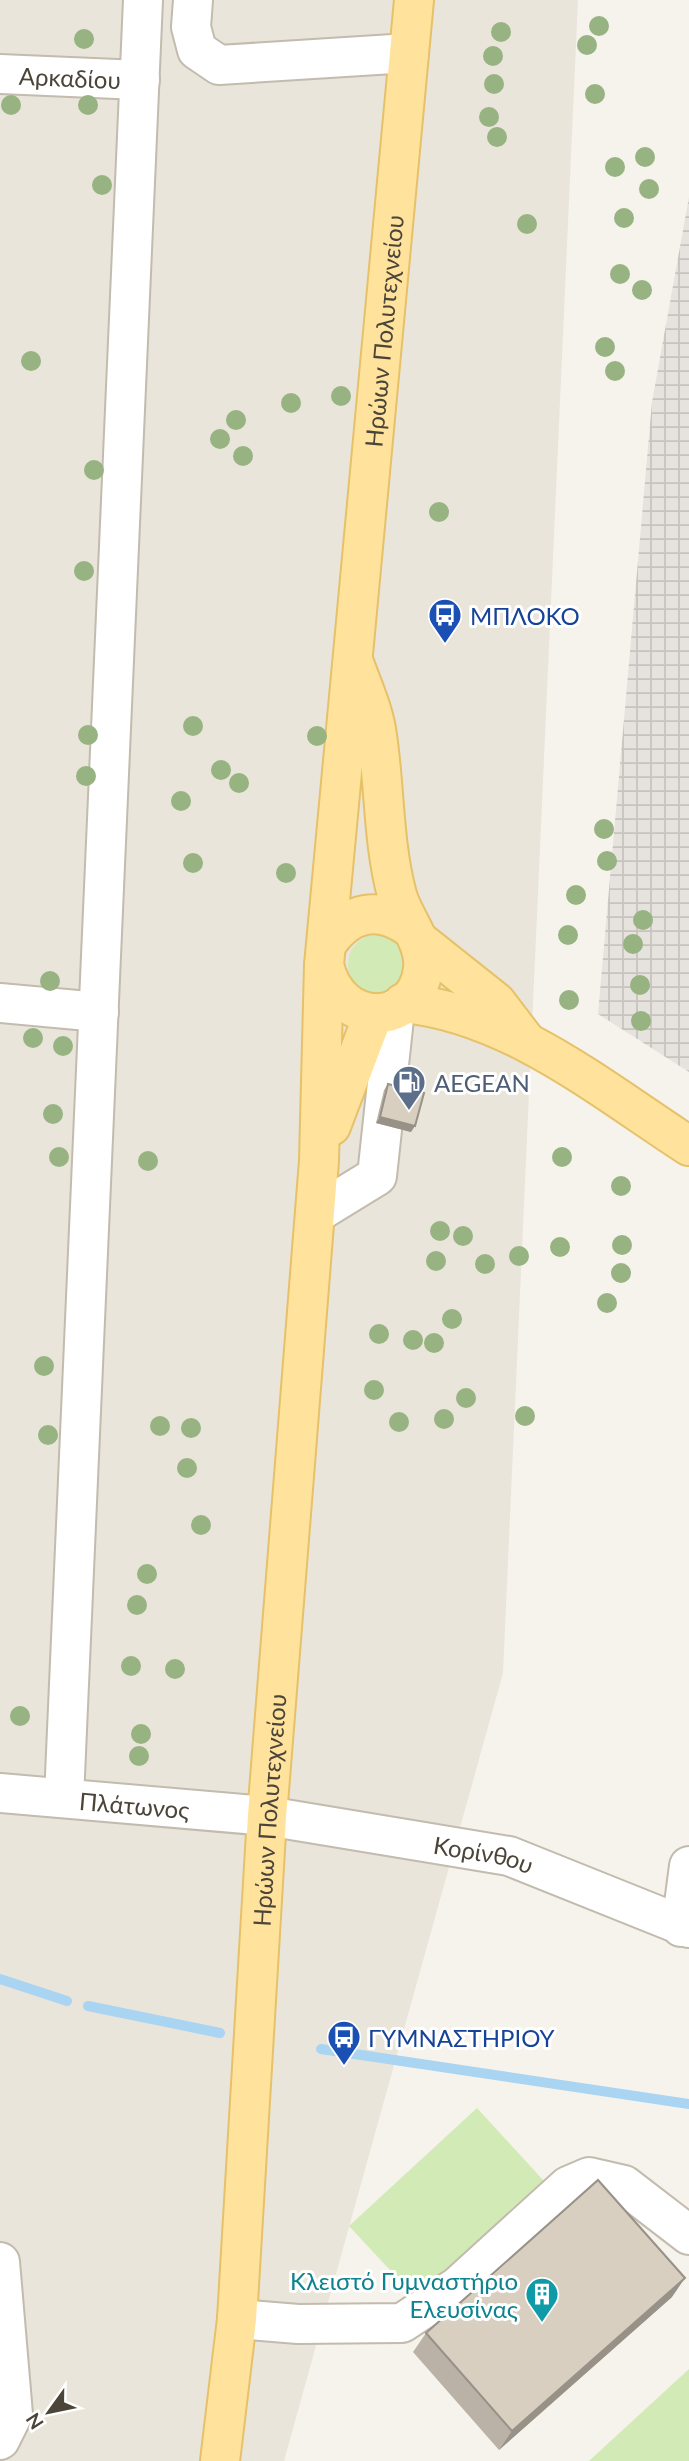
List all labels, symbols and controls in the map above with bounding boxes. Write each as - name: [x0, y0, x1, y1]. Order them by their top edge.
- street label: Αρκαδίου: [18, 60, 121, 94]
- street label: Ηρώων Πολυτεχνείου: [358, 213, 408, 448]
- bus stop icon: ΜΠΛΟΚΟ: [426, 596, 464, 645]
- place label: ΜΠΛΟΚΟ: [470, 601, 580, 630]
- fuel station icon: AEGEAN: [390, 1063, 428, 1112]
- place label: AEGEAN: [434, 1068, 530, 1097]
- street label: Ηρώων Πολυτεχνείου: [246, 1693, 291, 1927]
- street label: Πλάτωνος: [78, 1785, 191, 1824]
- street label: Κορίνθου: [432, 1829, 538, 1879]
- bus stop icon: ΓΥΜΝΑΣΤΗΡΙΟΥ: [325, 2018, 363, 2067]
- place label: ΓΥΜΝΑΣΤΗΡΙΟΥ: [368, 2023, 555, 2052]
- place label: Κλειστό Γυμναστήριο Ελευσίνας: [290, 2266, 518, 2323]
- building icon: Κλειστό Γυμναστήριο Ελευσίνας: [523, 2275, 561, 2324]
- north arrow: [14, 2377, 84, 2447]
- text: N: [21, 2409, 48, 2434]

